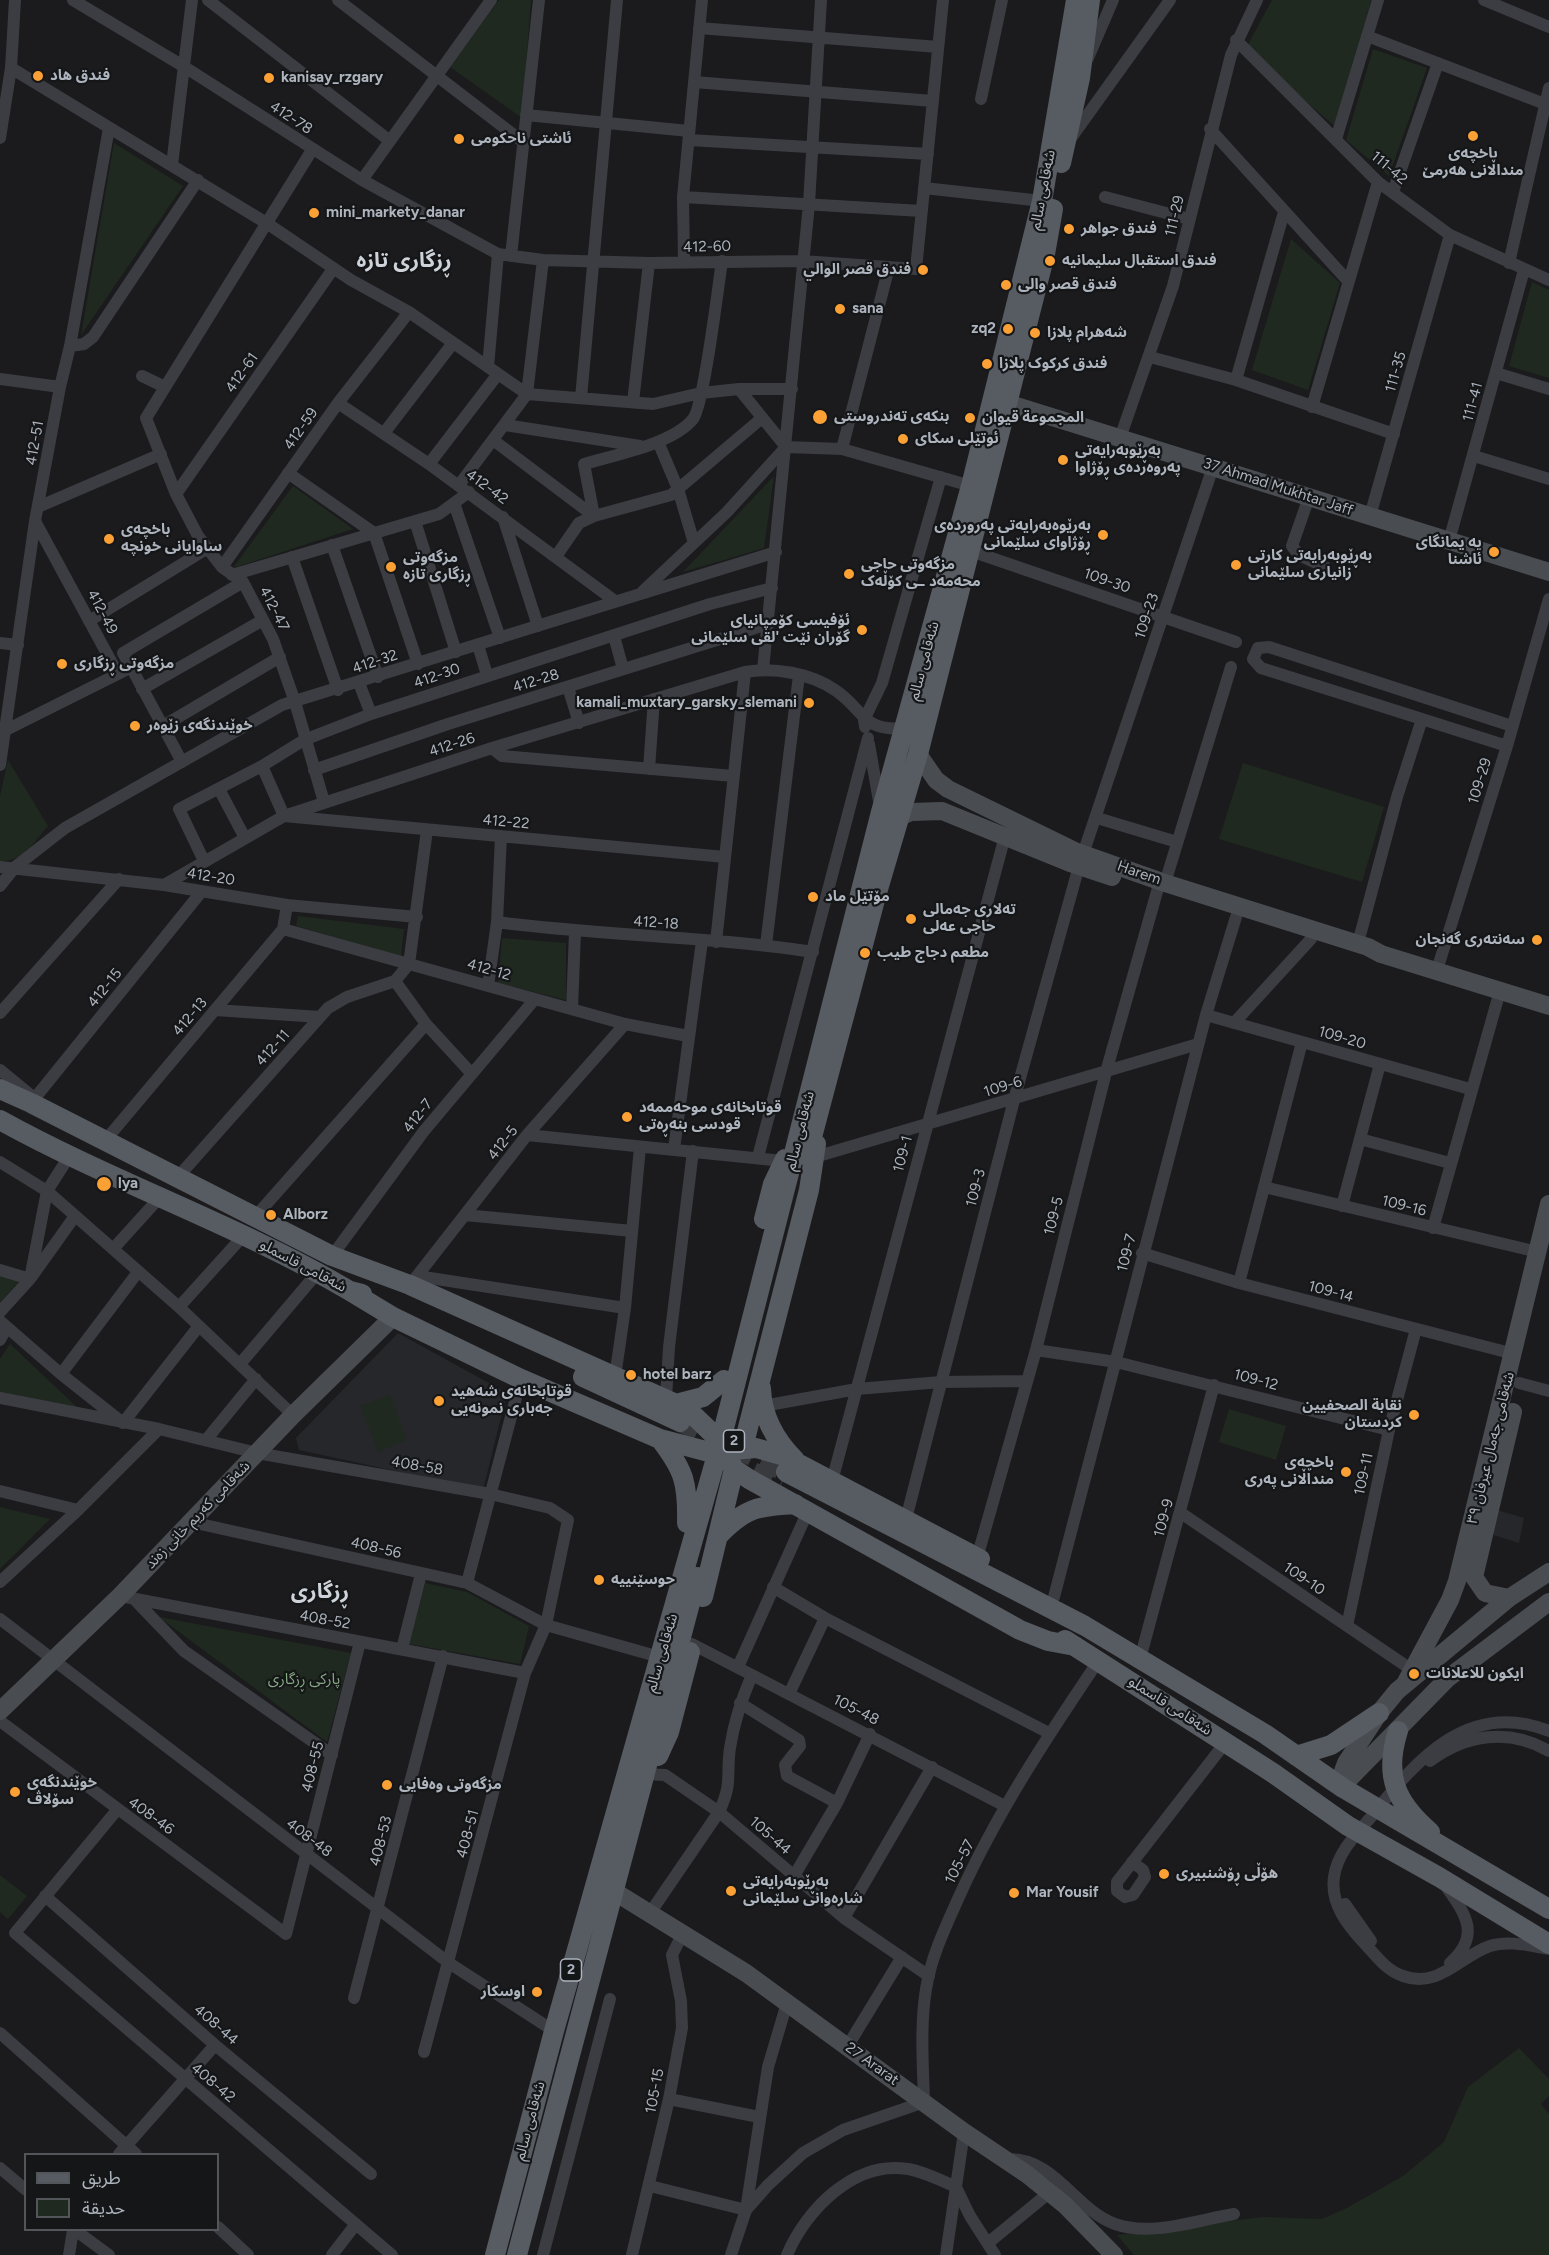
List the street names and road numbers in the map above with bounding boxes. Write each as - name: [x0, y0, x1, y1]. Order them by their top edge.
- street label: 412-78: [266, 98, 316, 138]
- street label: 111-42: [1367, 147, 1411, 189]
- street label: شەقامی سالم: [1026, 148, 1060, 232]
- street label: 111-29: [1162, 194, 1188, 238]
- street label: 412-60: [683, 238, 731, 256]
- street label: 412-61: [222, 349, 262, 397]
- street label: 111-35: [1382, 350, 1410, 394]
- street label: 111-41: [1459, 380, 1487, 424]
- street label: 412-59: [280, 404, 322, 454]
- street label: 412-51: [22, 419, 48, 467]
- street label: 37 Ahmad Mukhtar Jaff: [1201, 454, 1355, 520]
- street label: 412-42: [462, 466, 512, 508]
- street label: 109-30: [1081, 565, 1133, 597]
- street label: 412-47: [255, 584, 293, 634]
- street label: 412-49: [83, 587, 121, 637]
- street label: 109-23: [1131, 591, 1163, 641]
- street label: شەقامی سالم: [905, 619, 943, 703]
- street label: 412-32: [350, 646, 400, 678]
- street label: 412-30: [411, 660, 463, 692]
- street label: 412-28: [511, 665, 561, 697]
- street label: 412-26: [427, 729, 477, 761]
- street label: 109-29: [1464, 756, 1496, 806]
- street label: 412-22: [482, 811, 530, 833]
- street label: Harem: [1115, 857, 1163, 889]
- street label: 412-20: [186, 864, 236, 890]
- street label: 412-18: [633, 912, 679, 934]
- street label: 412-12: [465, 955, 513, 985]
- street label: 412-15: [84, 965, 126, 1011]
- street label: 412-13: [169, 994, 211, 1040]
- street label: 109-20: [1316, 1023, 1368, 1053]
- street label: 412-11: [252, 1026, 294, 1070]
- street label: 109-6: [982, 1073, 1024, 1101]
- street label: شەقامی سالم: [781, 1089, 819, 1173]
- street label: 412-7: [399, 1095, 437, 1137]
- street label: 412-5: [484, 1122, 522, 1164]
- street label: 109-1: [890, 1134, 916, 1174]
- street label: 109-3: [962, 1167, 990, 1209]
- street label: 109-16: [1380, 1192, 1428, 1220]
- street label: 109-5: [1041, 1195, 1067, 1237]
- street label: 109-7: [1114, 1232, 1140, 1274]
- street label: شەقامی قاسملو: [256, 1236, 350, 1296]
- street label: 109-14: [1306, 1277, 1356, 1307]
- street label: 109-12: [1232, 1365, 1280, 1395]
- street label: شەقامی جەمال عیرفان ٣٩: [1463, 1370, 1519, 1526]
- road number: 2: [724, 1430, 744, 1452]
- street label: 109-11: [1351, 1451, 1377, 1497]
- street label: 408-58: [390, 1453, 444, 1479]
- street label: شەقامی کەریم خانی زەند: [142, 1457, 254, 1573]
- street label: 109-9: [1150, 1497, 1178, 1539]
- street label: 408-56: [349, 1533, 403, 1563]
- street label: 109-10: [1280, 1559, 1328, 1599]
- street label: 408-52: [298, 1607, 352, 1633]
- street label: شەقامی سالم: [642, 1611, 682, 1695]
- street label: شەقامی قاسملو: [1125, 1672, 1215, 1740]
- street label: 105-48: [830, 1691, 882, 1729]
- street label: 408-55: [298, 1740, 328, 1794]
- street label: 408-46: [125, 1793, 177, 1839]
- street label: 408-51: [453, 1808, 483, 1860]
- street label: 105-44: [745, 1813, 795, 1859]
- street label: 408-53: [366, 1814, 396, 1868]
- street label: 408-48: [282, 1815, 336, 1861]
- street label: 105-57: [941, 1837, 979, 1887]
- road number: 2: [560, 1959, 582, 1981]
- street label: 408-44: [190, 2001, 242, 2049]
- street label: 27 Ararat: [842, 2039, 902, 2089]
- street label: 408-42: [187, 2059, 239, 2107]
- street label: 105-15: [642, 2067, 668, 2115]
- street label: شەقامی سالم: [511, 2079, 549, 2163]

